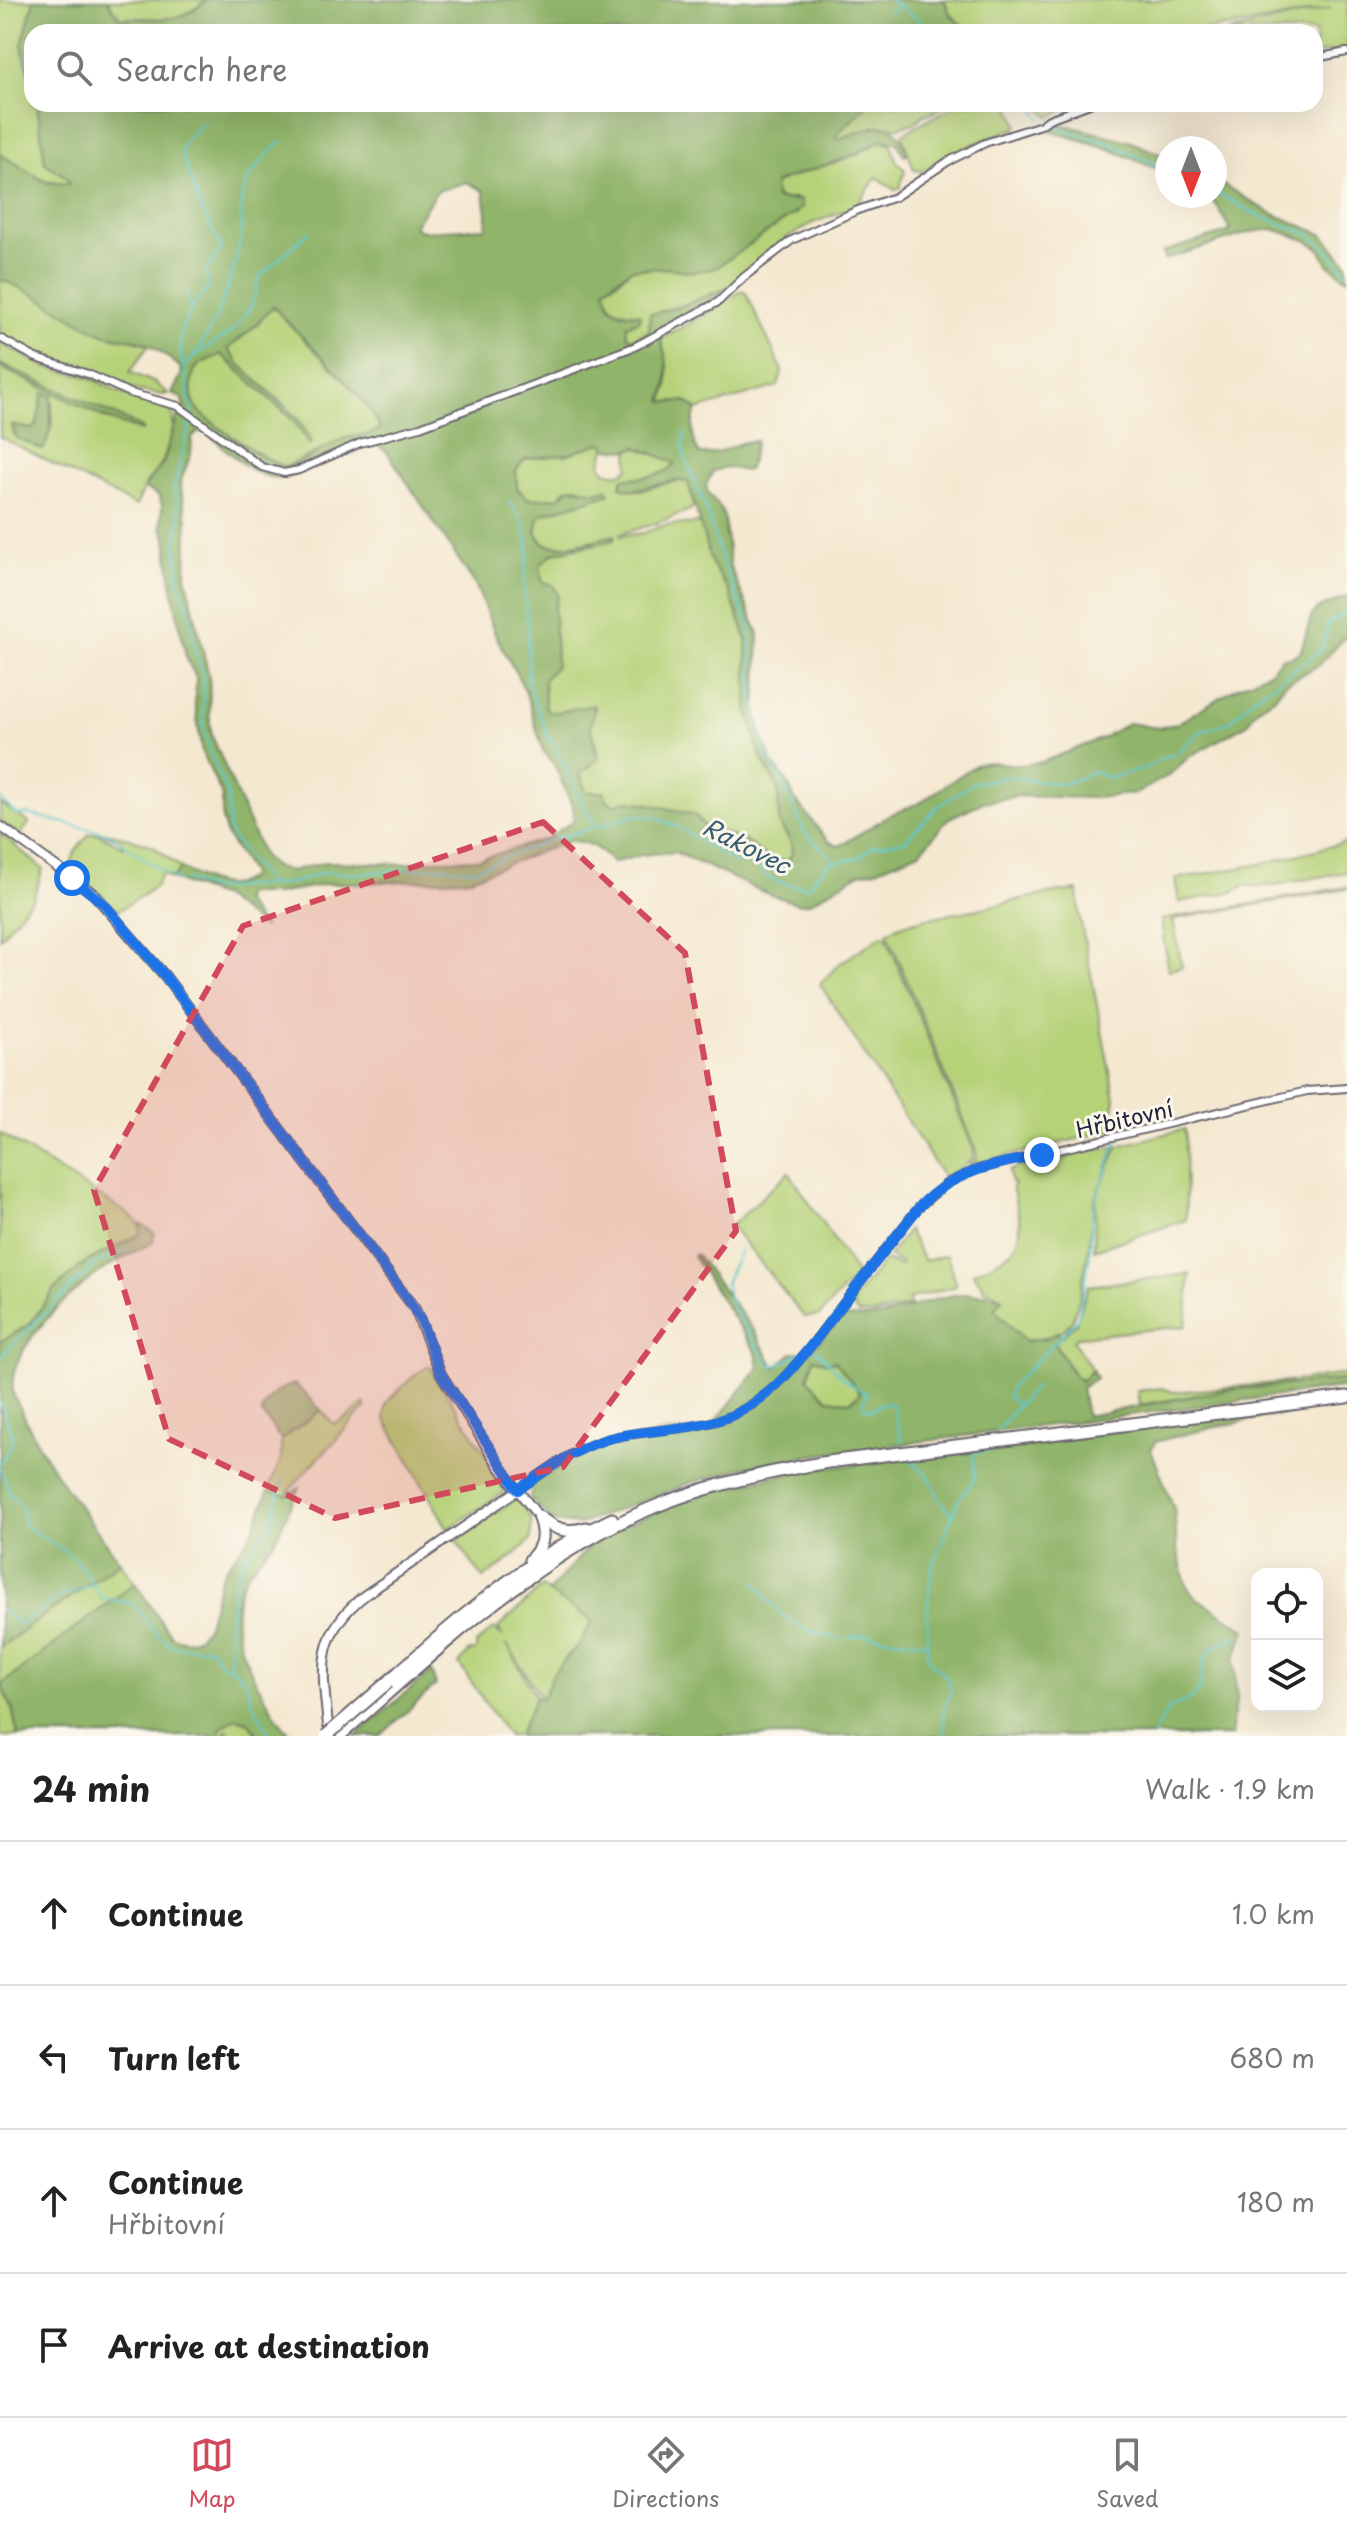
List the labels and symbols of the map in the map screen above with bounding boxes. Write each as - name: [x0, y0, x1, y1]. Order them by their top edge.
- north arrow: [1155, 136, 1227, 208]
- water label: Rakovec: [697, 808, 799, 883]
- route start: [54, 860, 90, 896]
- street label: Hřbitovní: [1072, 1091, 1177, 1145]
- route end: [1024, 1137, 1060, 1173]

